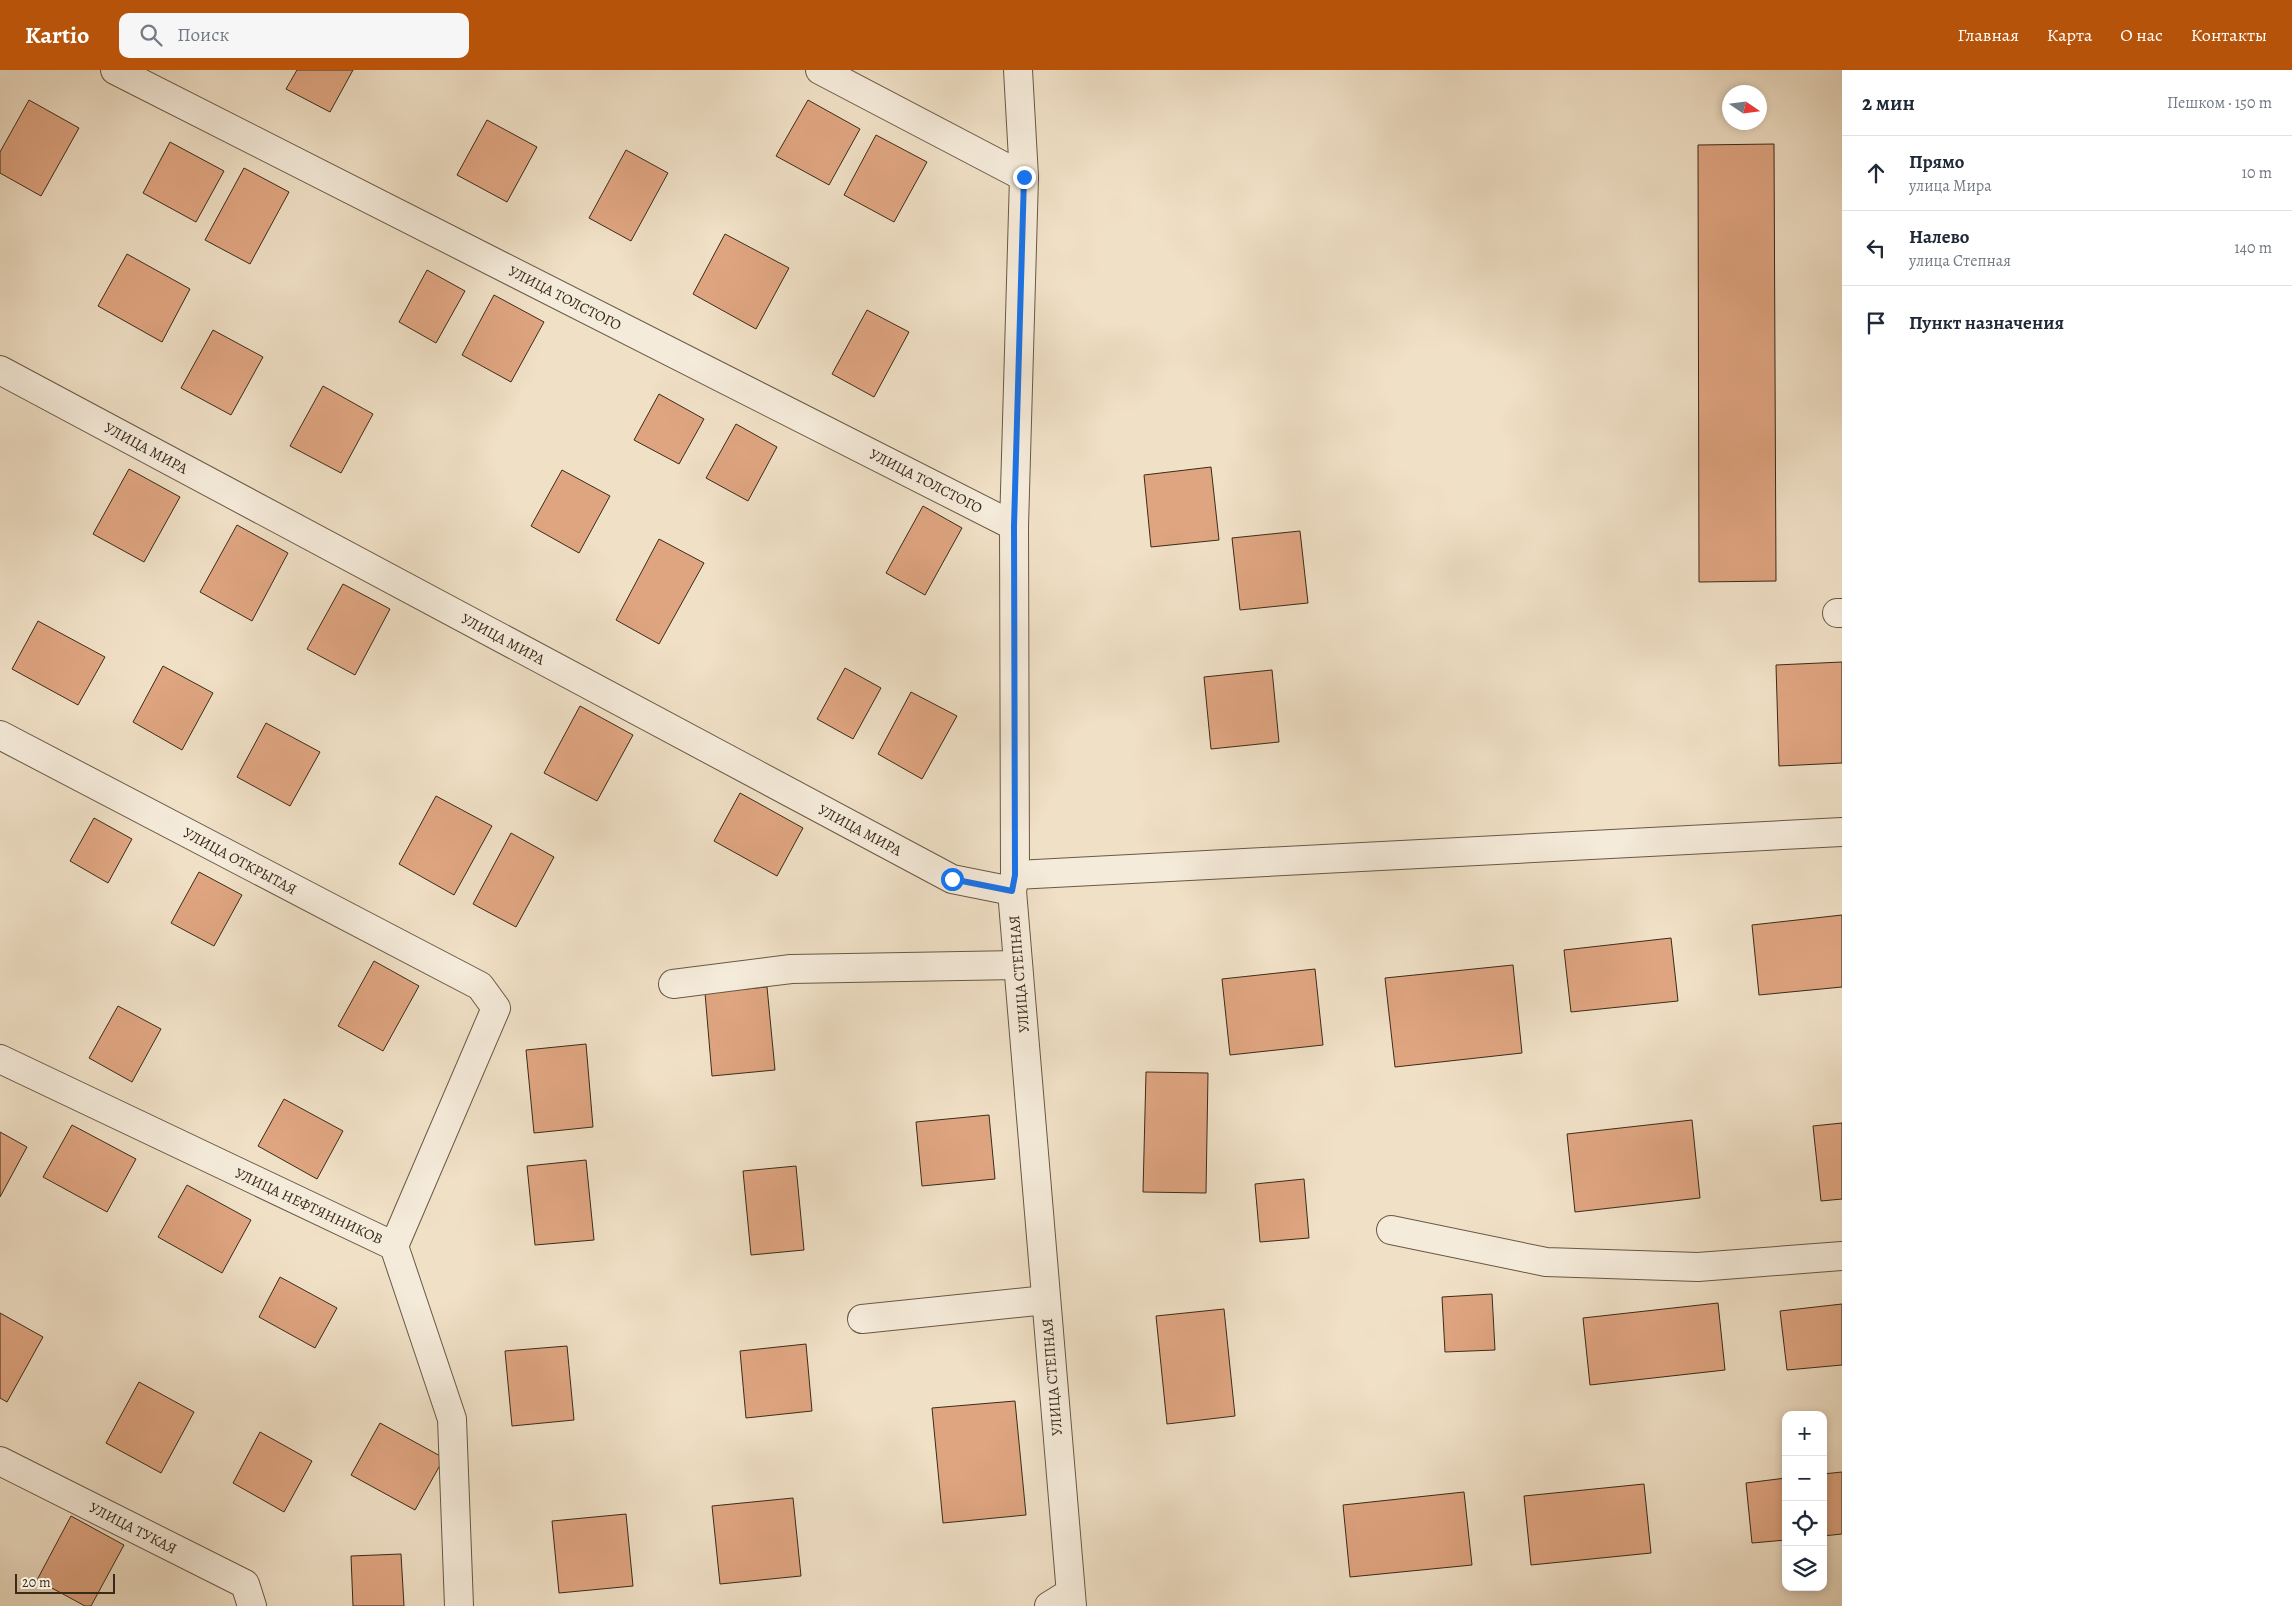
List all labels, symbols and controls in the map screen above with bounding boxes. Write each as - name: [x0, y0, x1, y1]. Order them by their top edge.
- search box: [119, 13, 469, 58]
- text: Kartio: [25, 19, 89, 51]
- icon: search: [137, 21, 165, 49]
- text: Поиск: [177, 22, 229, 48]
- text: Главная: [1958, 23, 2019, 47]
- text: Карта: [2047, 23, 2092, 47]
- text: О нас: [2120, 23, 2163, 47]
- text: Контакты: [2191, 23, 2267, 47]
- north arrow: [1722, 85, 1767, 130]
- text: 2 мин: [1862, 89, 1915, 117]
- text: Пешком · 150 m: [2167, 92, 2272, 114]
- text: Прямо: [1909, 149, 1964, 175]
- icon: ahead: [1862, 159, 1890, 187]
- text: 10 m: [2242, 162, 2272, 184]
- route end: [1013, 166, 1036, 189]
- text: улица Мира: [1909, 175, 1992, 197]
- text: Налево: [1909, 224, 1969, 250]
- icon: left: [1862, 234, 1890, 262]
- text: 140 m: [2234, 237, 2272, 259]
- text: улица Степная: [1909, 250, 2011, 272]
- street label: УЛИЦА ТОЛСТОГО: [505, 261, 625, 335]
- icon: arrive: [1862, 309, 1890, 337]
- text: Пункт назначения: [1909, 310, 2064, 336]
- street label: УЛИЦА МИРА: [101, 418, 192, 479]
- street label: УЛИЦА ТОЛСТОГО: [866, 444, 986, 518]
- street label: УЛИЦА МИРА: [458, 609, 549, 670]
- street label: УЛИЦА МИРА: [815, 800, 906, 861]
- street label: УЛИЦА ОТКРЫТАЯ: [180, 823, 300, 899]
- route start: [941, 868, 964, 891]
- street label: УЛИЦА СТЕПНАЯ: [1004, 914, 1034, 1034]
- street label: УЛИЦА НЕФТЯННИКОВ: [232, 1163, 386, 1249]
- street label: УЛИЦА СТЕПНАЯ: [1037, 1317, 1067, 1437]
- map controls: [1782, 1411, 1827, 1591]
- button: +: [1782, 1411, 1827, 1456]
- button: −: [1782, 1456, 1827, 1501]
- street label: УЛИЦА ТУКАЯ: [86, 1497, 180, 1559]
- button: locate: [1782, 1501, 1827, 1546]
- button: layers: [1782, 1546, 1827, 1591]
- scale bar: [15, 1571, 115, 1594]
- text: 20 m: [22, 1573, 51, 1592]

